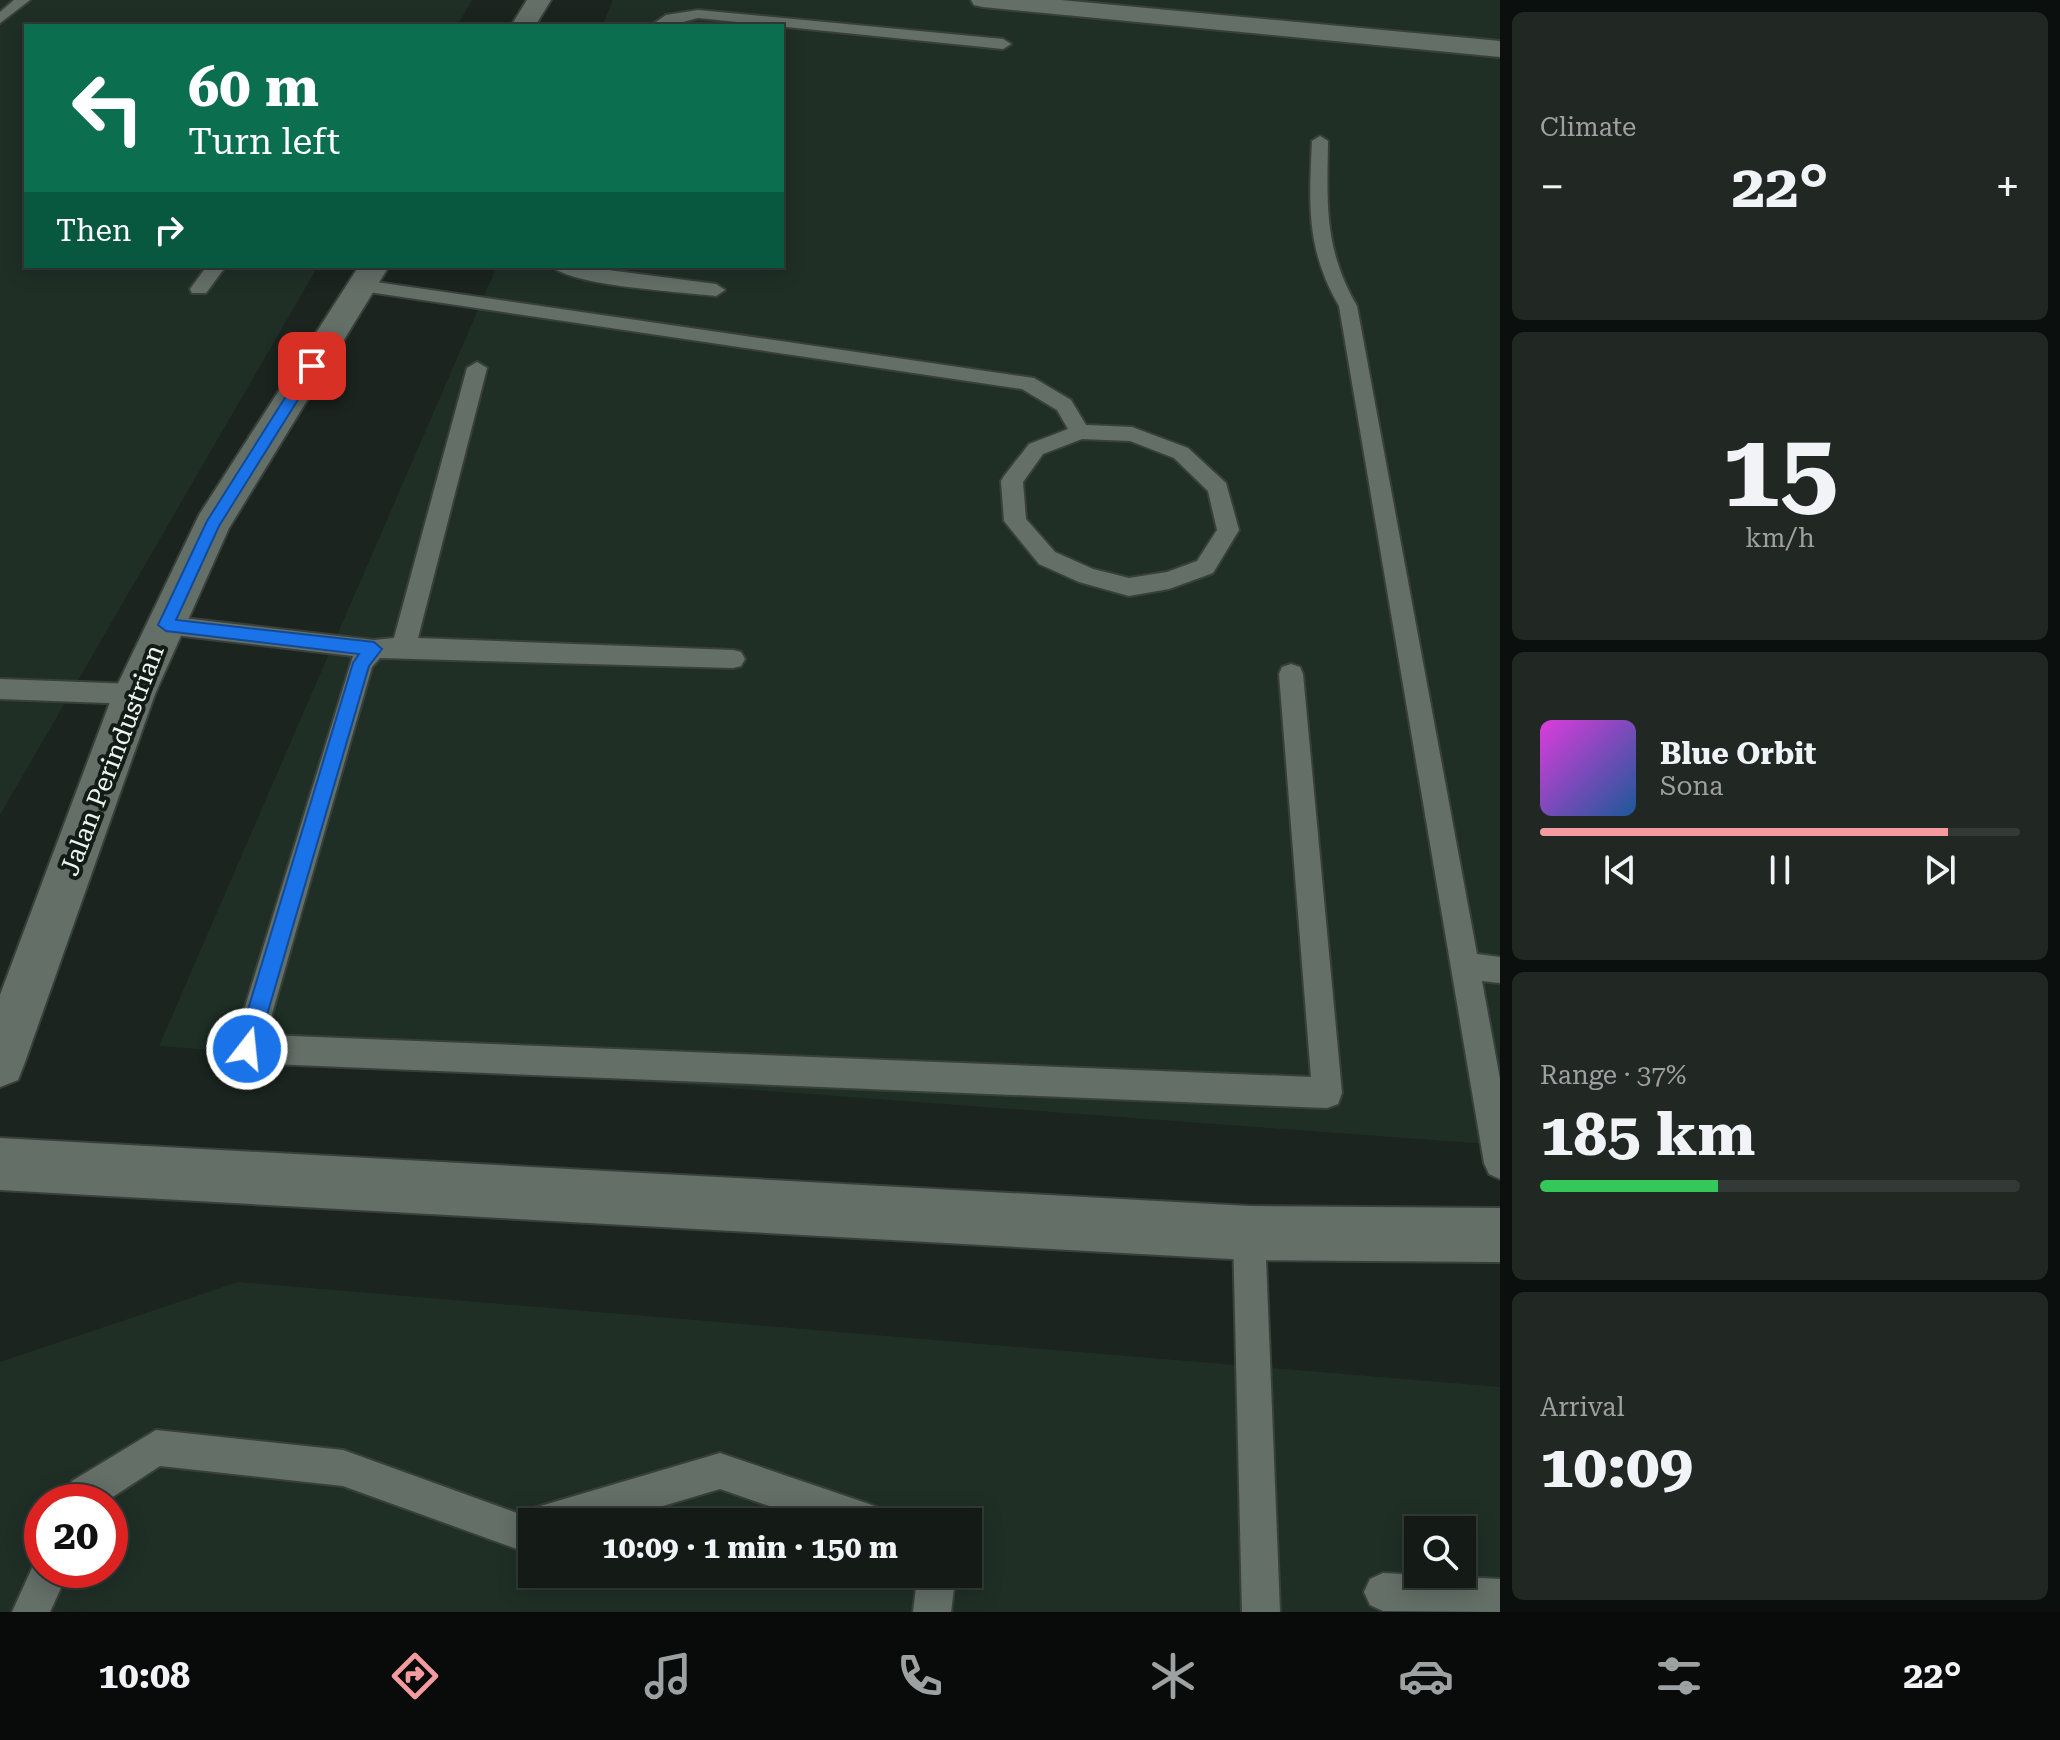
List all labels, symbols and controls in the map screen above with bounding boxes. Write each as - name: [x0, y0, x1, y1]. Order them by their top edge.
- text: 60 m: [188, 54, 319, 120]
- icon: left: [56, 56, 160, 160]
- text: Climate: [1540, 112, 1636, 142]
- text: Turn left: [188, 121, 340, 163]
- text: 22°: [1731, 151, 1829, 222]
- text: −: [1540, 161, 1565, 213]
- text: +: [1995, 161, 2020, 213]
- icon: right: [147, 208, 191, 252]
- text: Then: [56, 213, 131, 248]
- pin: [278, 332, 346, 400]
- icon: arrive: [290, 344, 334, 388]
- text: 15: [1722, 410, 1838, 531]
- text: km/h: [1745, 523, 1815, 553]
- street label: Jalan Perindustrian: [54, 640, 170, 880]
- text: Blue Orbit: [1660, 736, 1816, 771]
- text: Sona: [1660, 771, 1723, 801]
- icon: previous: [1598, 848, 1642, 892]
- icon: pause: [1758, 848, 1802, 892]
- icon: next: [1918, 848, 1962, 892]
- position arrow: [205, 1007, 289, 1091]
- text: Range · 37%: [1540, 1060, 1686, 1090]
- text: 185 km: [1540, 1099, 1755, 1170]
- text: Arrival: [1540, 1392, 1625, 1422]
- text: 10:09: [1540, 1431, 1693, 1502]
- speed limit sign: 20: [24, 1484, 128, 1588]
- map controls: [1404, 1516, 1476, 1588]
- button: search: [1404, 1516, 1476, 1588]
- text: 10:09 · 1 min · 150 m: [602, 1530, 898, 1565]
- icon: directions: [387, 1648, 443, 1704]
- icon: music: [640, 1648, 696, 1704]
- icon: phone: [892, 1648, 948, 1704]
- icon: climate: [1145, 1648, 1201, 1704]
- icon: car: [1398, 1648, 1454, 1704]
- icon: filters: [1651, 1648, 1707, 1704]
- text: 10:08: [98, 1655, 190, 1697]
- text: 22°: [1903, 1655, 1962, 1697]

